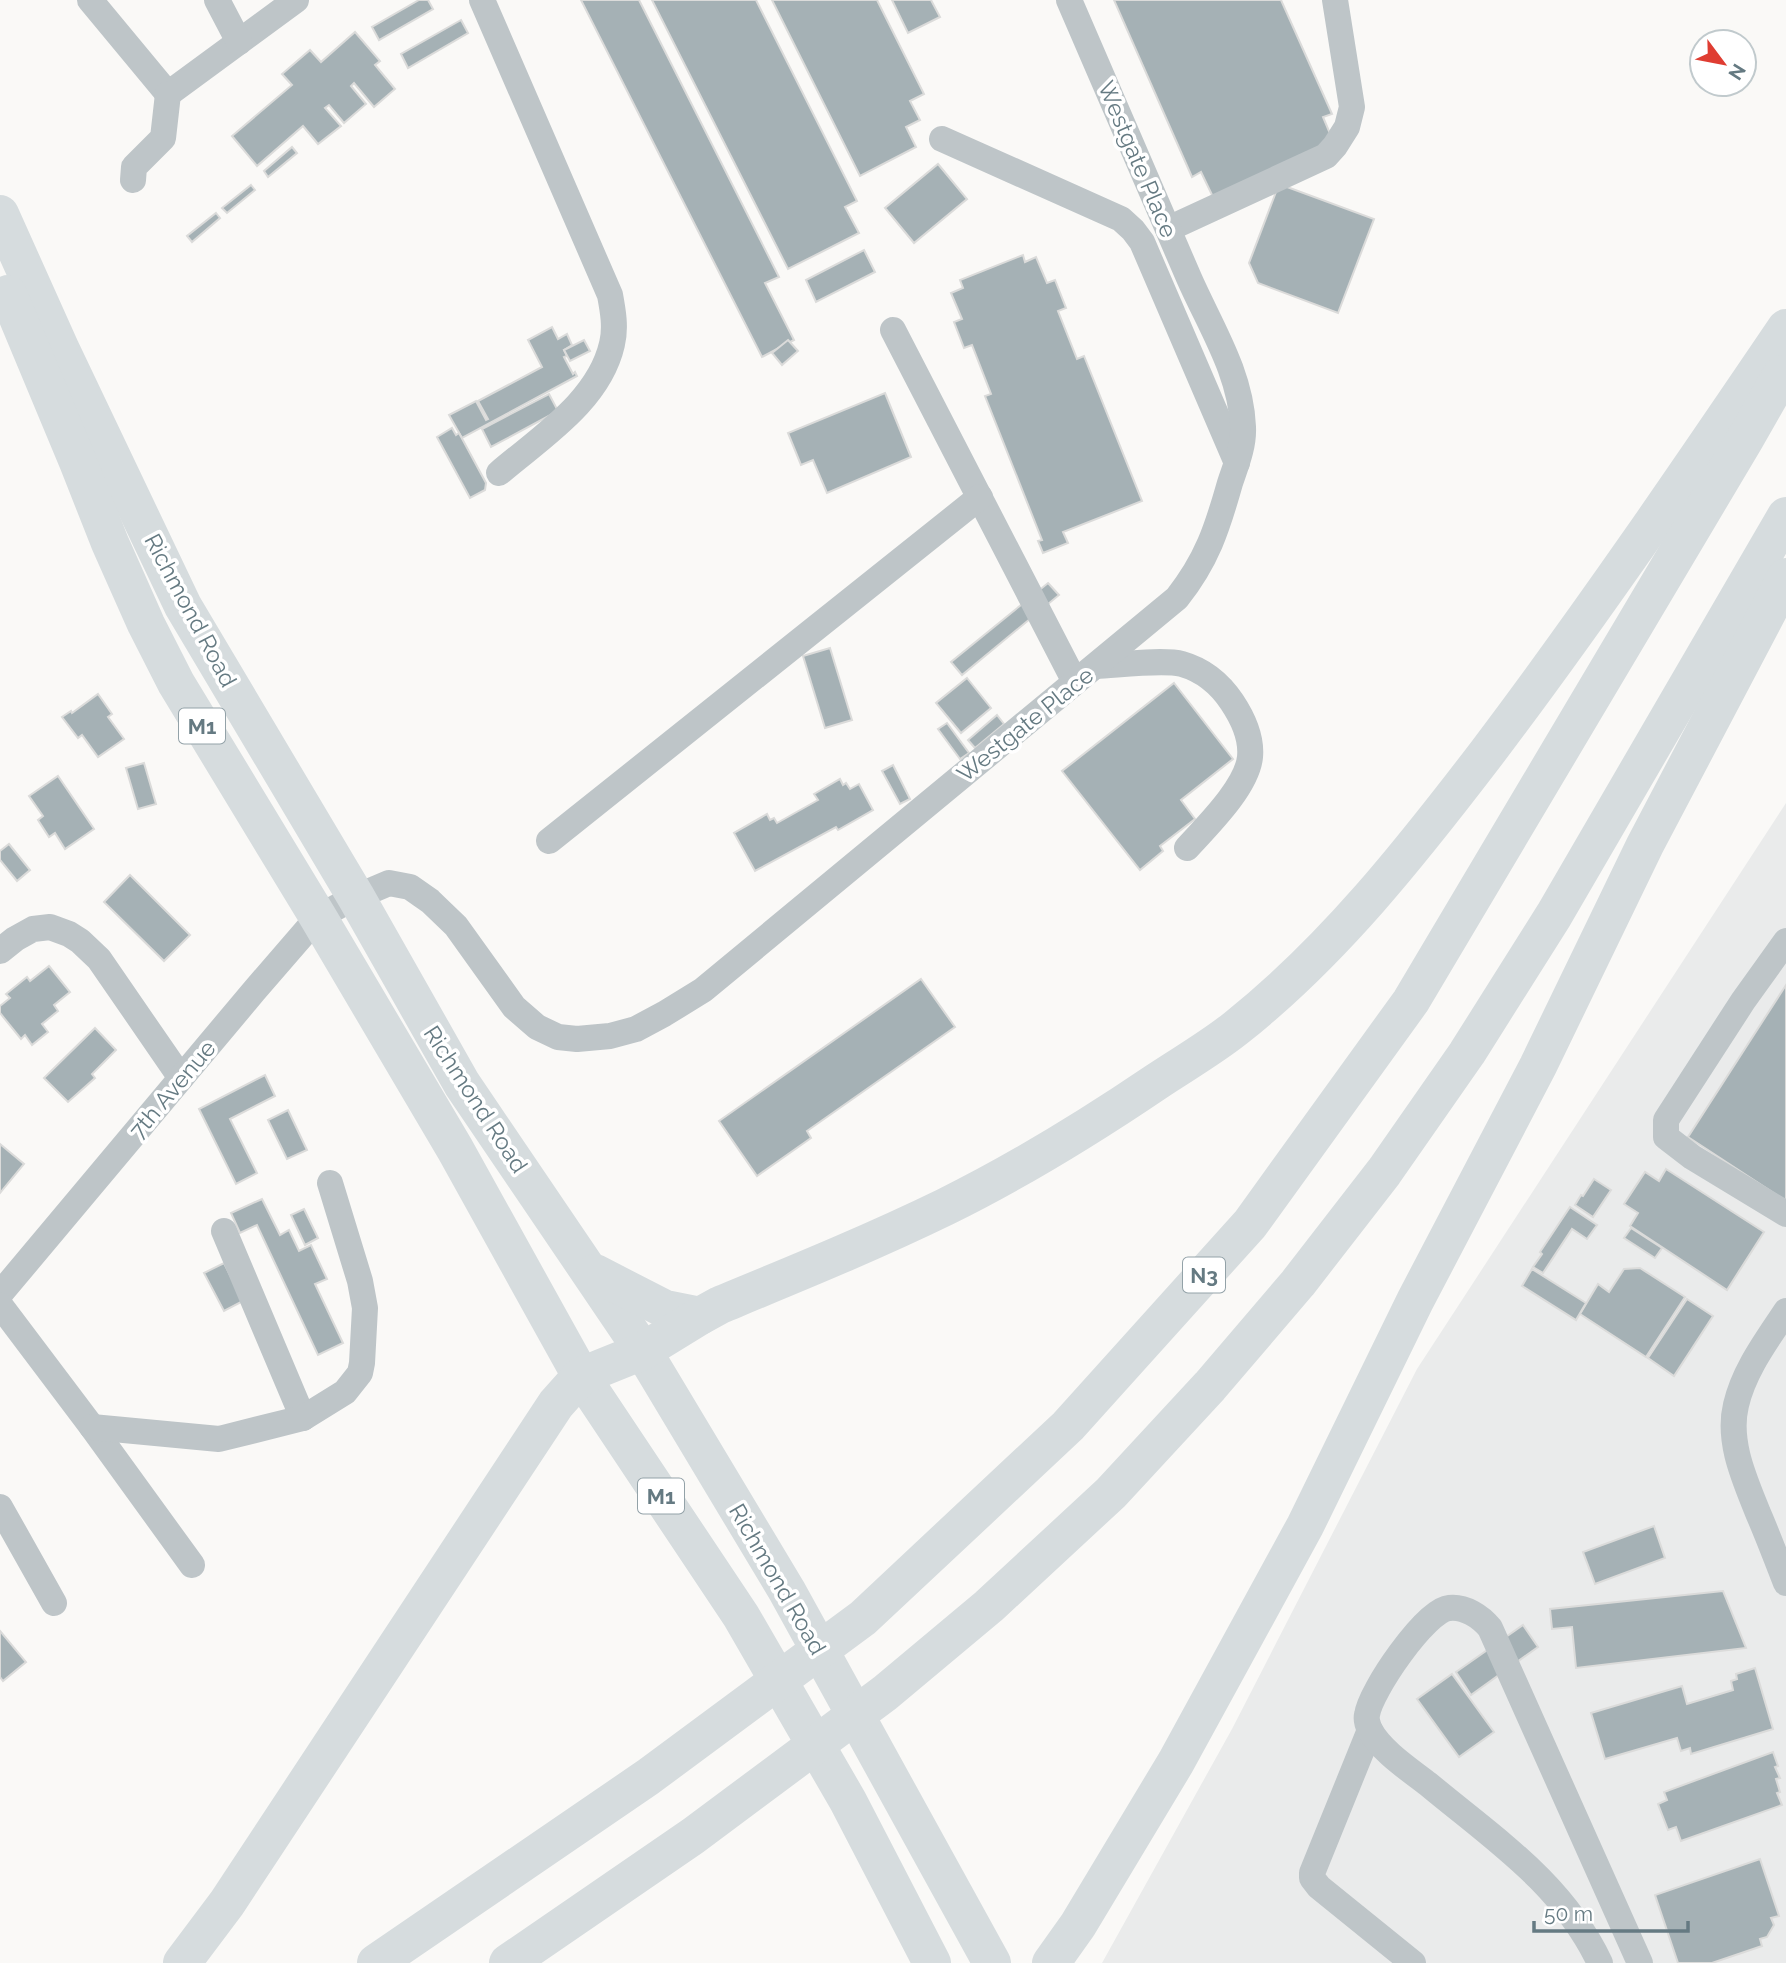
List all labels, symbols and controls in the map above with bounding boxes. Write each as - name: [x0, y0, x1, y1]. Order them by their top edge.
- north arrow: [1688, 28, 1758, 98]
- text: N: [1724, 60, 1751, 84]
- street label: Westgate Place: [1093, 77, 1183, 241]
- street label: Richmond Road: [139, 529, 243, 691]
- street label: Westgate Place: [951, 661, 1099, 787]
- road number: M1: [179, 708, 225, 744]
- street label: Richmond Road: [419, 1021, 533, 1177]
- street label: 7th Avenue: [123, 1035, 221, 1143]
- road number: N3: [1183, 1258, 1225, 1292]
- road number: M1: [638, 1478, 684, 1514]
- street label: Richmond Road: [724, 1499, 832, 1659]
- scale bar: [1534, 1890, 1688, 1934]
- text: 50 m: [1544, 1901, 1593, 1926]

